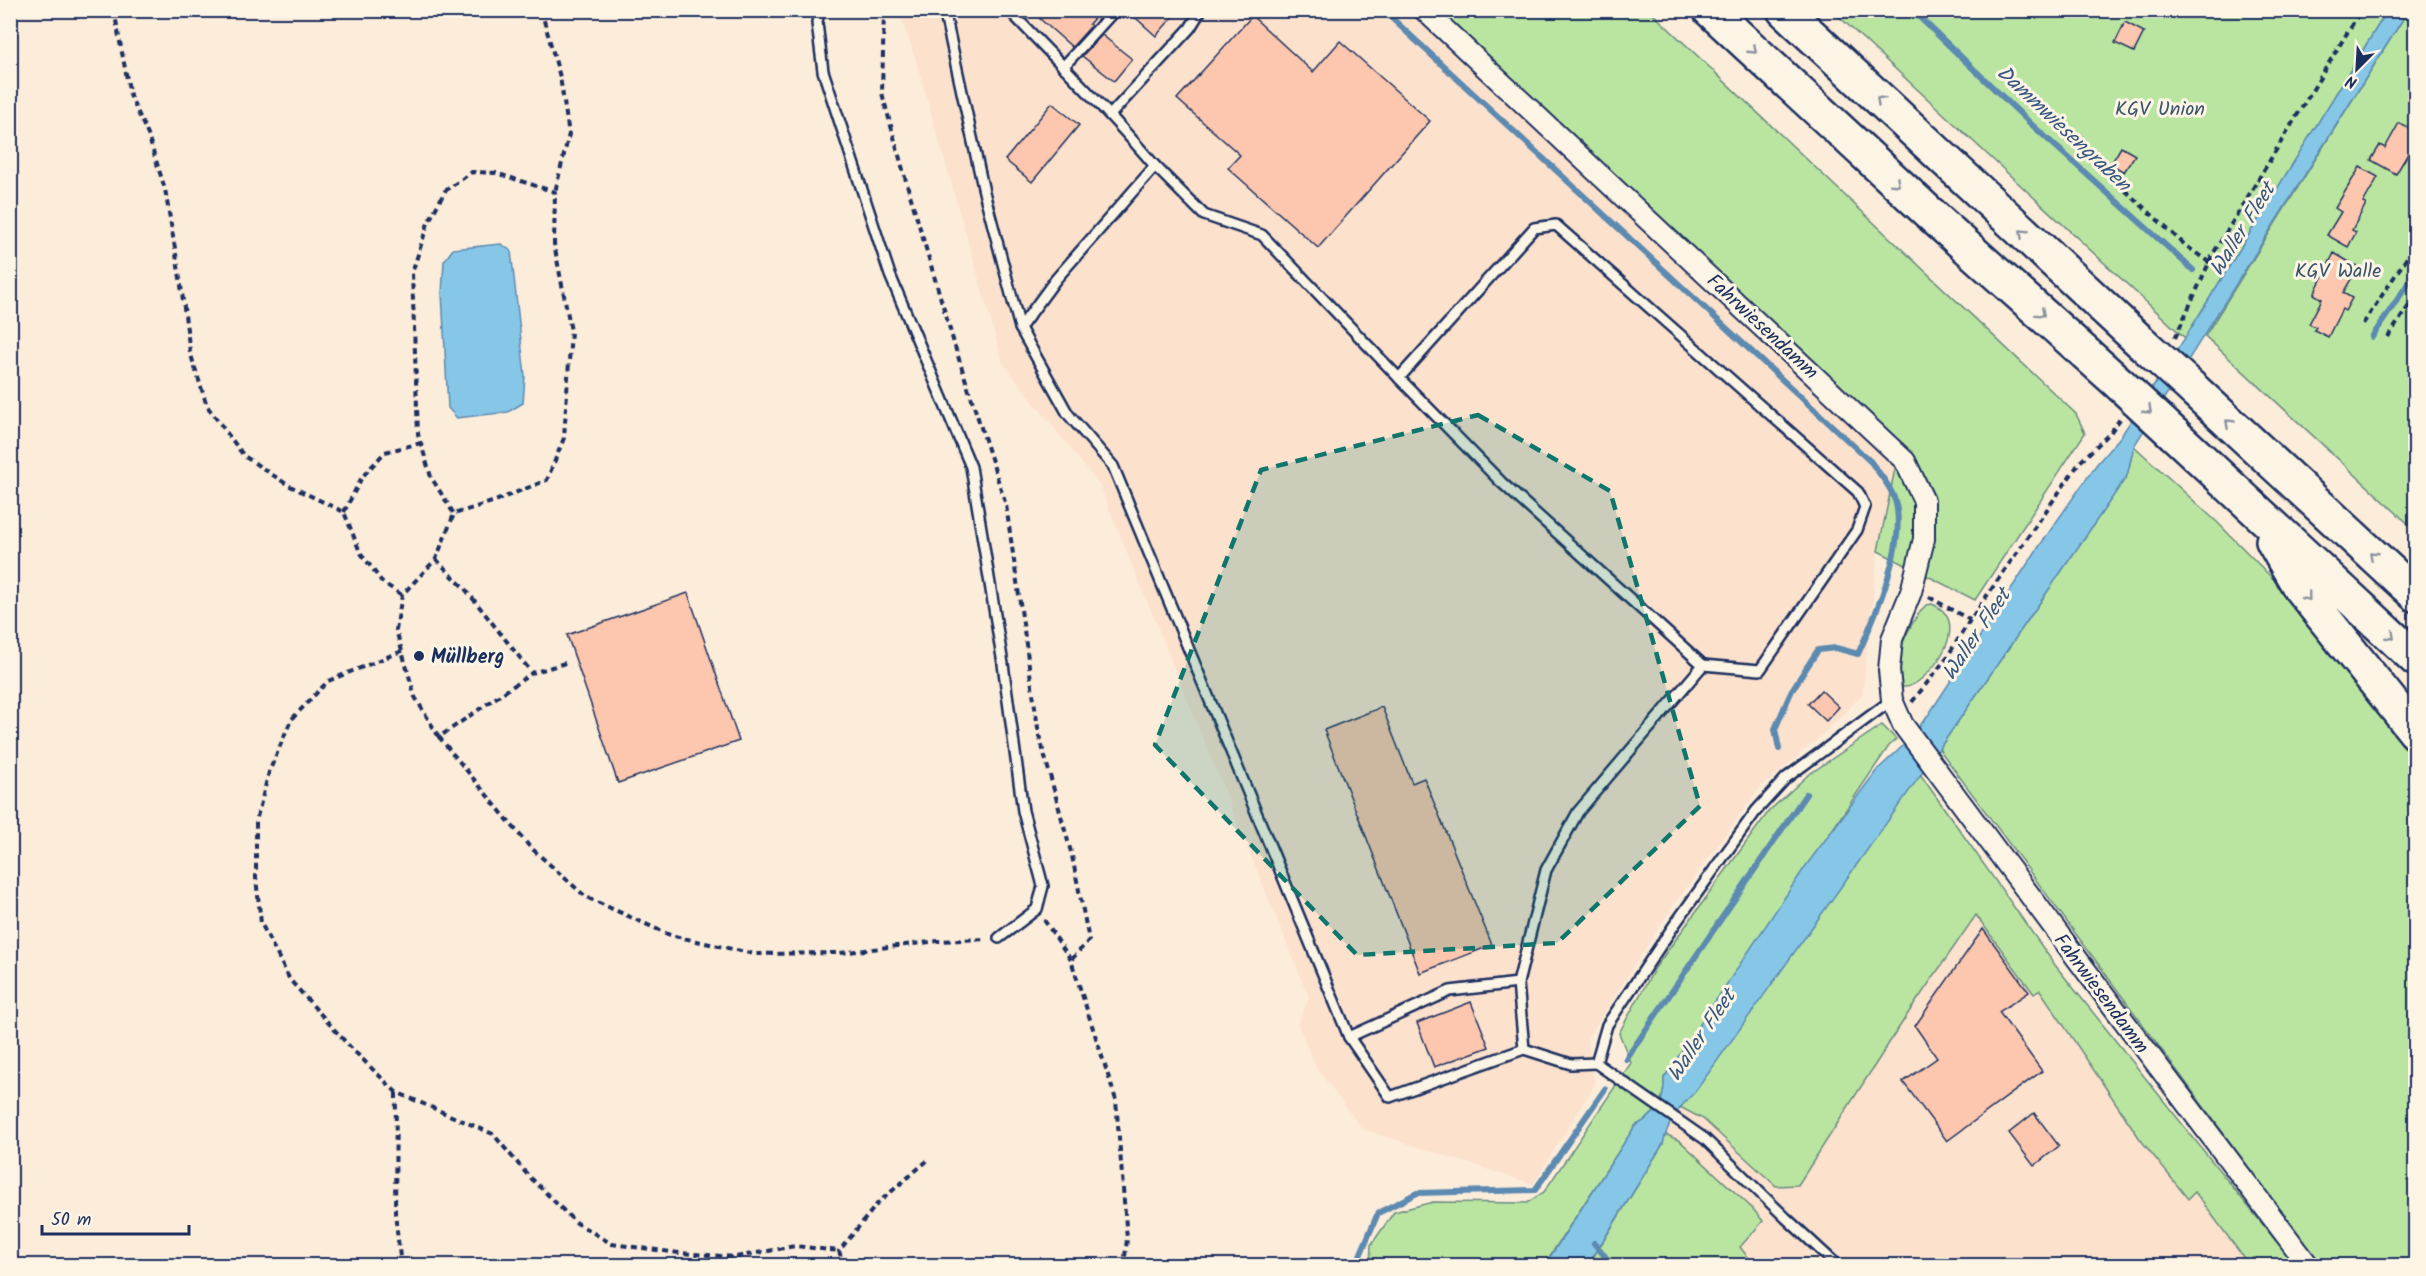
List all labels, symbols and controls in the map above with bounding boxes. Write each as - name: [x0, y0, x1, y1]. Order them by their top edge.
- north arrow: [2327, 39, 2387, 99]
- one-way arrow: [1746, 43, 1757, 54]
- water label: Dammwiesengraben: [1988, 58, 2139, 202]
- text: N: [2342, 68, 2361, 95]
- park label: KGV Union: [2115, 94, 2205, 126]
- one-way arrow: [1876, 96, 1887, 107]
- water label: Waller Fleet: [2202, 174, 2286, 283]
- one-way arrow: [1889, 175, 1900, 186]
- one-way arrow: [2019, 229, 2030, 240]
- park label: KGV Walle: [2295, 256, 2381, 288]
- street label: Fahrwiesendamm: [1698, 267, 1825, 388]
- one-way arrow: [2034, 306, 2045, 317]
- one-way arrow: [2141, 403, 2152, 414]
- one-way arrow: [2226, 419, 2236, 430]
- one-way arrow: [2369, 551, 2379, 562]
- water label: Waller Fleet: [1934, 580, 2022, 687]
- one-way arrow: [2300, 590, 2311, 601]
- one-way arrow: [2384, 629, 2395, 640]
- place label: Müllberg: [431, 642, 504, 674]
- marker: Müllberg: [412, 649, 426, 663]
- street label: Fahrwiesendamm: [2044, 927, 2156, 1061]
- water label: Waller Fleet: [1659, 981, 1747, 1088]
- scale bar: [42, 1198, 189, 1236]
- text: 50 m: [51, 1206, 91, 1235]

